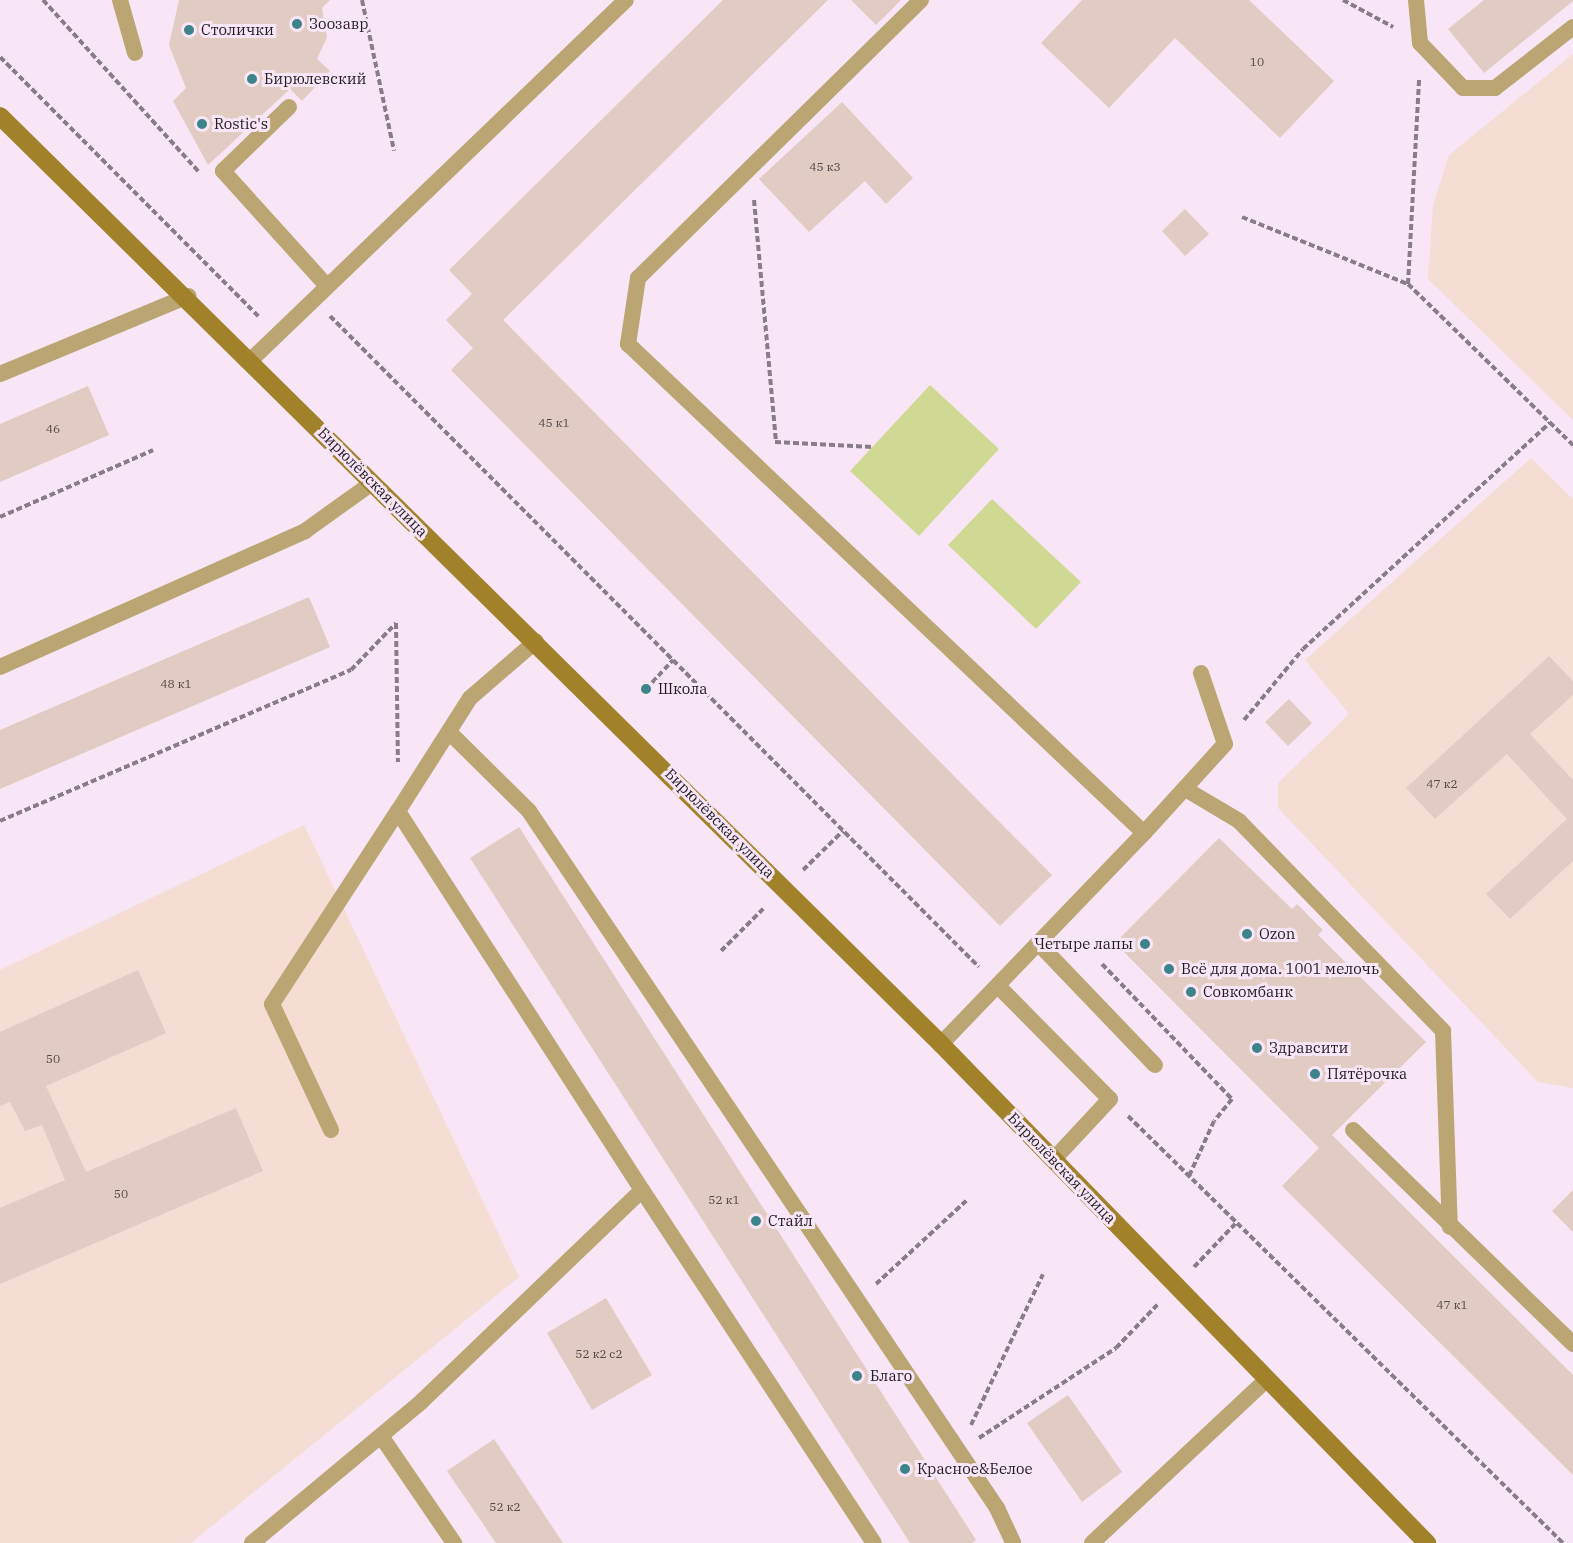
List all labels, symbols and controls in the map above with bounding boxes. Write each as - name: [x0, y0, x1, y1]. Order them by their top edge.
- place label: Зоозавр: [309, 15, 368, 33]
- marker: Зоозавр: [290, 17, 304, 31]
- place label: Столички: [201, 21, 274, 39]
- marker: Столички: [182, 23, 196, 37]
- house number: 10: [1250, 55, 1264, 69]
- place label: Бирюлевский: [264, 70, 366, 88]
- marker: Бирюлевский: [245, 72, 259, 86]
- place label: Rostic's: [214, 115, 268, 133]
- marker: Rostic's: [195, 117, 209, 131]
- house number: 45 к3: [809, 160, 841, 174]
- house number: 45 к1: [538, 416, 570, 430]
- house number: 46: [46, 422, 60, 436]
- street label: Бирюлёвская улица: [315, 424, 431, 540]
- house number: 48 к1: [160, 677, 192, 691]
- place label: Школа: [658, 680, 707, 698]
- marker: Школа: [639, 682, 653, 696]
- street label: Бирюлёвская улица: [662, 765, 778, 881]
- house number: 47 к2: [1426, 777, 1458, 791]
- place label: Ozon: [1259, 925, 1295, 943]
- marker: Ozon: [1240, 927, 1254, 941]
- place label: Четыре лапы: [1034, 935, 1133, 953]
- marker: Четыре лапы: [1138, 937, 1152, 951]
- place label: Всё для дома. 1001 мелочь: [1181, 960, 1379, 978]
- marker: Всё для дома. 1001 мелочь: [1162, 962, 1176, 976]
- place label: Совкомбанк: [1203, 983, 1293, 1001]
- marker: Совкомбанк: [1184, 985, 1198, 999]
- place label: Здравсити: [1269, 1039, 1348, 1057]
- marker: Здравсити: [1250, 1041, 1264, 1055]
- house number: 50: [46, 1052, 60, 1066]
- place label: Пятёрочка: [1327, 1065, 1407, 1083]
- marker: Пятёрочка: [1308, 1067, 1322, 1081]
- street label: Бирюлёвская улица: [1004, 1109, 1120, 1227]
- house number: 50: [114, 1187, 128, 1201]
- house number: 52 к1: [708, 1193, 740, 1207]
- place label: Стайл: [768, 1212, 813, 1230]
- marker: Стайл: [749, 1214, 763, 1228]
- house number: 47 к1: [1436, 1298, 1468, 1312]
- house number: 52 к2 с2: [575, 1347, 623, 1361]
- marker: Благо: [848, 1367, 866, 1385]
- place label: Благо: [870, 1367, 912, 1385]
- place label: Красное&Белое: [917, 1460, 1033, 1478]
- marker: Красное&Белое: [898, 1462, 912, 1476]
- house number: 52 к2: [489, 1500, 521, 1514]

